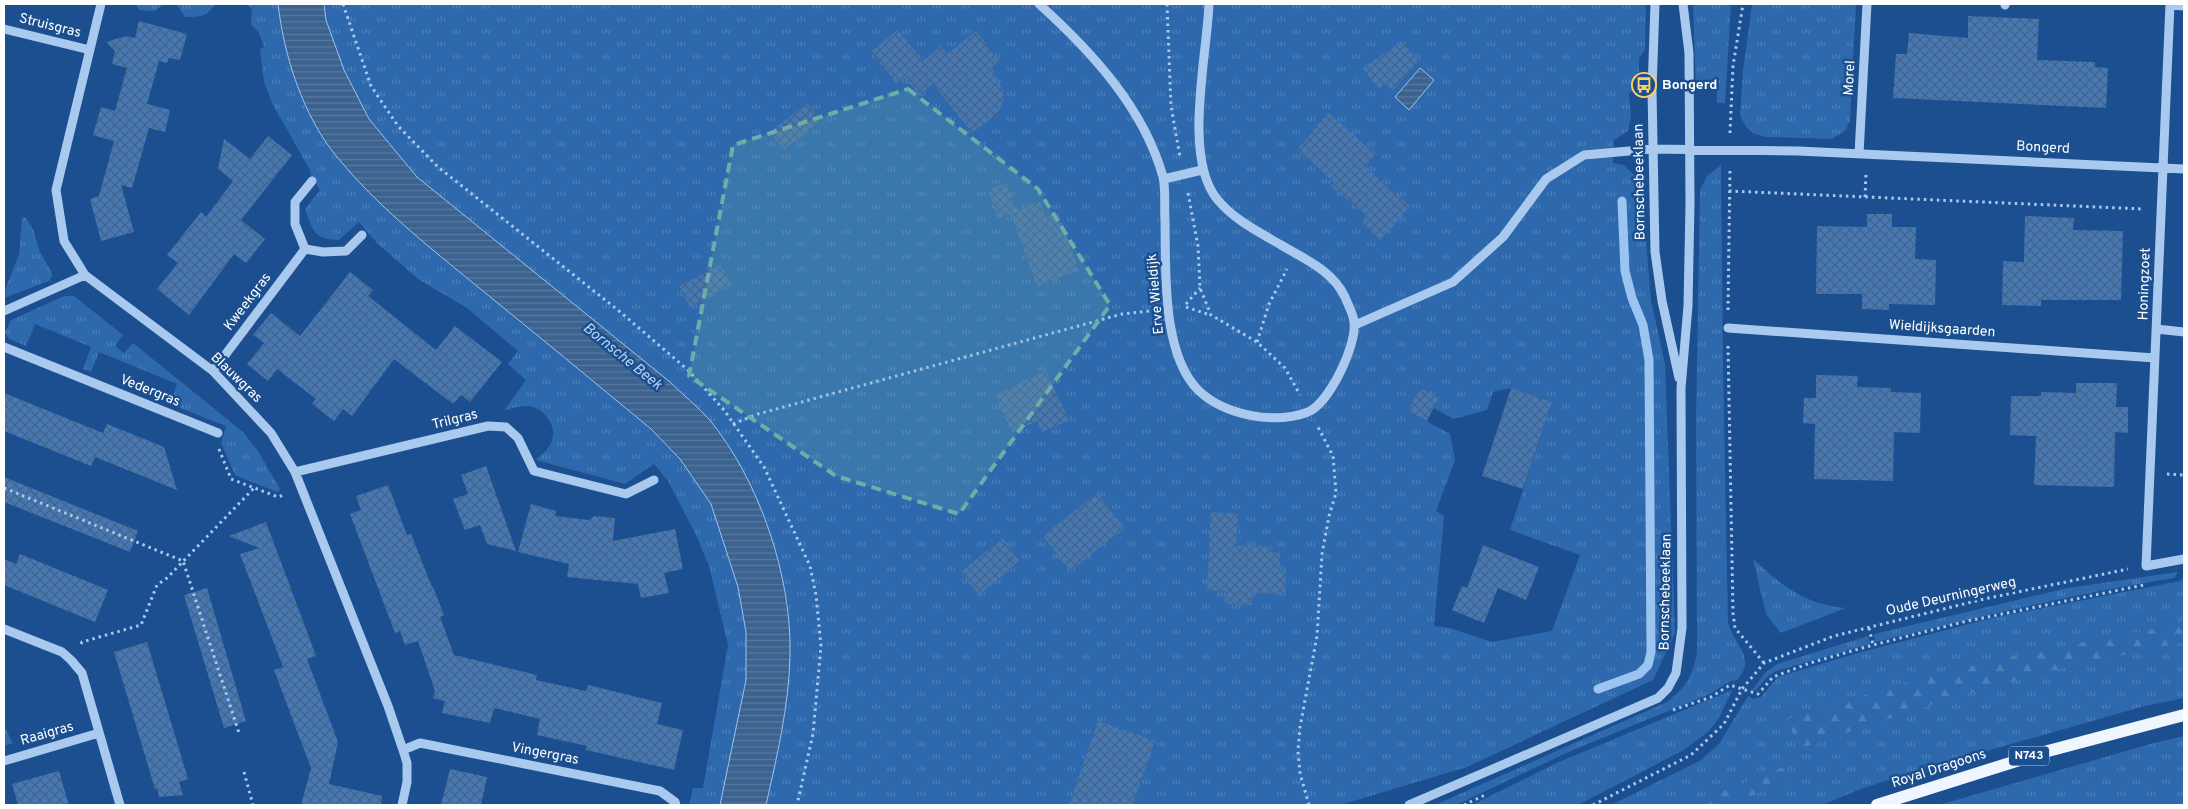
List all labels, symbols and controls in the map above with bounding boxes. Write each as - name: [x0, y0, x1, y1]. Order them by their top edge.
- street label: Struisgras: [17, 10, 83, 42]
- street label: Morel: [1841, 60, 1859, 96]
- bus stop icon: Bongerd: [1631, 72, 1657, 98]
- place label: Bongerd: [1662, 77, 1717, 94]
- street label: Bornschebeeklaan: [1630, 123, 1650, 241]
- street label: Bongerd: [2016, 138, 2070, 158]
- street label: Honingzoet: [2135, 247, 2155, 321]
- street label: Erve Wieldijk: [1144, 253, 1168, 335]
- street label: Kweekgras: [221, 270, 275, 334]
- street label: Wieldijksgaarden: [1888, 317, 1996, 341]
- water label: Bornsche Beek: [578, 319, 666, 395]
- street label: Blauwgras: [207, 349, 265, 407]
- street label: Vedergras: [117, 371, 183, 411]
- street label: Trilgras: [430, 406, 480, 434]
- street label: Bornschebeeklaan: [1656, 533, 1676, 651]
- street label: Oude Deurningerweg: [1884, 574, 2018, 620]
- street label: Raaigras: [18, 718, 76, 750]
- street label: Vingergras: [510, 739, 580, 769]
- street label: Royal Dragoons: [1890, 746, 1988, 792]
- road number: N743: [2009, 746, 2049, 766]

